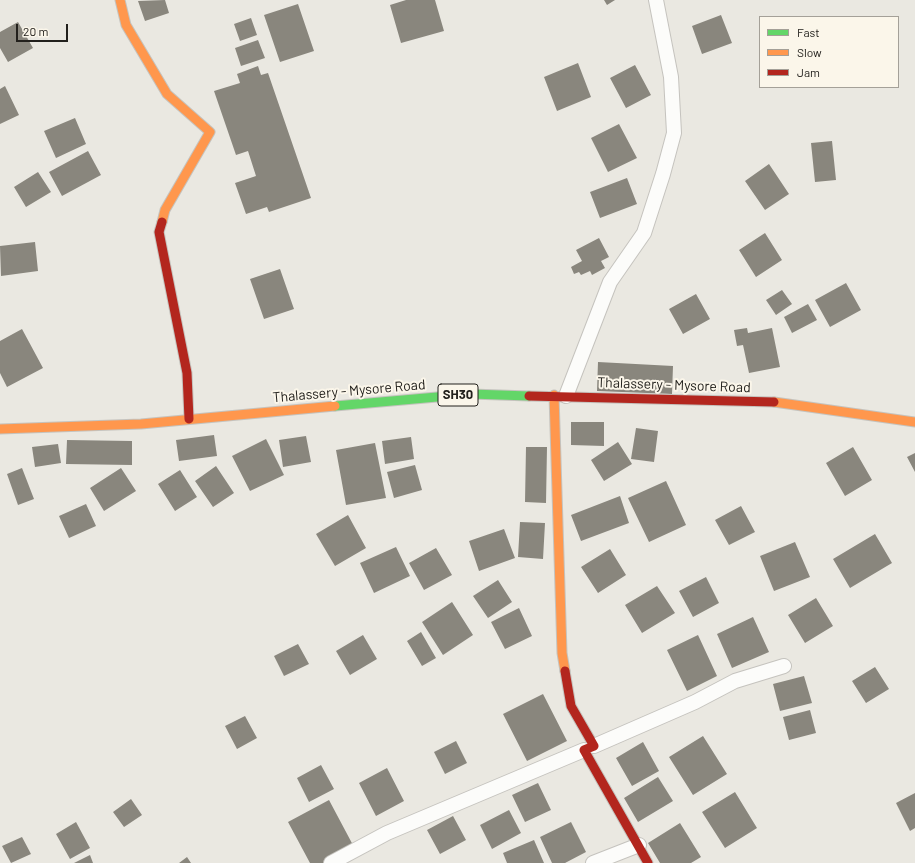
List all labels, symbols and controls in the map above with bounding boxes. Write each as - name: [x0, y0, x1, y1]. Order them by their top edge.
- scale bar: [18, 16, 70, 42]
- legend: [759, 16, 899, 88]
- text: 20 m: [23, 24, 49, 38]
- text: Fast: [797, 25, 820, 39]
- text: Slow: [797, 45, 822, 59]
- text: Jam: [797, 65, 820, 79]
- street label: Thalassery - Mysore Road: [597, 374, 751, 396]
- street label: Thalassery - Mysore Road: [272, 376, 426, 406]
- road number: SH30: [438, 384, 478, 406]

